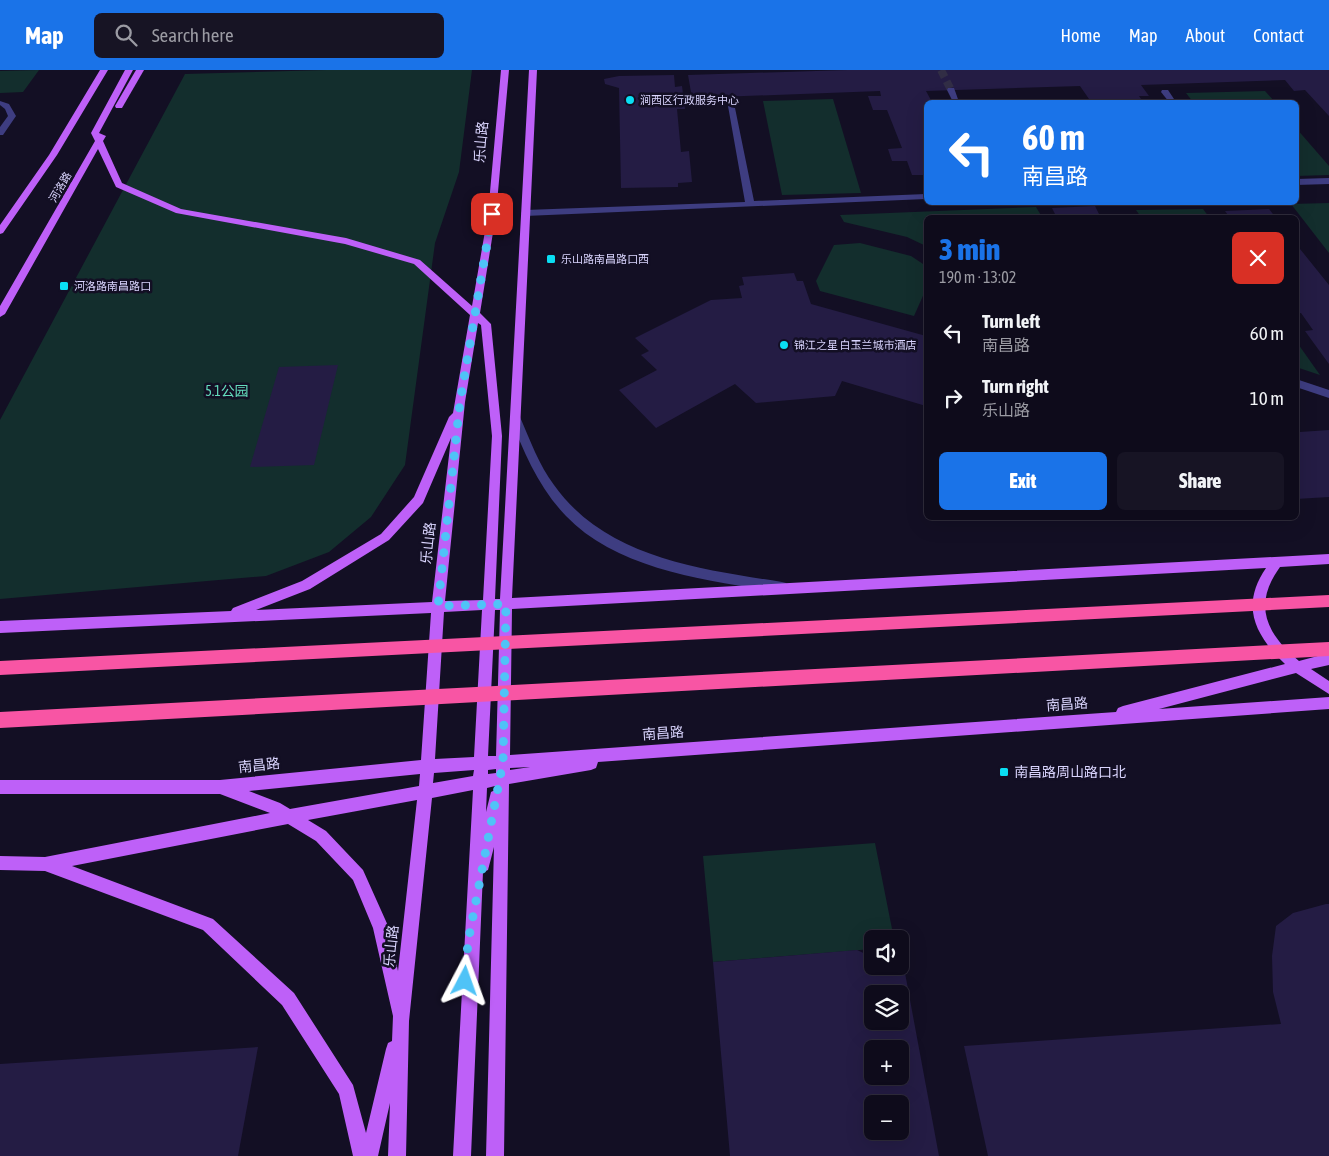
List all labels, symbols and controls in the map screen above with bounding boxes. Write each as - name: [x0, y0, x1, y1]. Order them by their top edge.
- search box: [94, 13, 444, 58]
- icon: search: [112, 21, 140, 49]
- text: Map: [25, 22, 64, 49]
- text: Search here: [152, 24, 234, 46]
- text: Home: [1061, 25, 1101, 46]
- text: Map: [1129, 25, 1158, 46]
- text: About: [1186, 25, 1225, 46]
- text: Contact: [1253, 25, 1304, 46]
- marker: 涧西区行政服务中心: [624, 94, 636, 106]
- place label: 涧西区行政服务中心: [640, 94, 739, 106]
- text: 60 m: [1022, 117, 1085, 157]
- street label: 乐山路: [471, 120, 491, 164]
- icon: left: [939, 120, 1004, 185]
- text: 南昌路: [1022, 163, 1088, 189]
- street label: 河洛路: [47, 170, 73, 204]
- pin: [471, 193, 513, 235]
- icon: arrive: [478, 200, 506, 228]
- text: 3 min: [939, 232, 1000, 266]
- button: close: [1232, 232, 1284, 284]
- marker: 乐山路南昌路口西: [545, 253, 557, 265]
- place label: 乐山路南昌路口西: [561, 253, 649, 265]
- text: 190 m · 13:02: [939, 268, 1016, 286]
- marker: 河洛路南昌路口: [58, 280, 70, 292]
- place label: 河洛路南昌路口: [74, 280, 151, 292]
- text: Turn left: [982, 310, 1040, 332]
- icon: left: [939, 319, 967, 347]
- text: 60 m: [1250, 322, 1284, 344]
- text: 南昌路: [982, 336, 1030, 354]
- marker: 锦江之星 白玉兰城市酒店: [778, 339, 790, 351]
- place label: 锦江之星 白玉兰城市酒店: [794, 339, 917, 351]
- text: Turn right: [982, 375, 1049, 397]
- park label: 5.1公园: [205, 383, 249, 399]
- icon: right: [939, 384, 967, 412]
- text: 10 m: [1250, 387, 1284, 409]
- text: 乐山路: [982, 401, 1030, 419]
- button: Exit: [939, 452, 1107, 510]
- button: Share: [1117, 452, 1284, 510]
- street label: 乐山路: [418, 521, 438, 565]
- street label: 南昌路: [1045, 695, 1089, 713]
- street label: 南昌路: [641, 724, 685, 742]
- street label: 南昌路: [237, 755, 281, 775]
- place label: 南昌路周山路口北: [1014, 764, 1126, 780]
- marker: 南昌路周山路口北: [998, 766, 1010, 778]
- street label: 乐山路: [381, 924, 401, 968]
- map controls: [864, 930, 909, 1140]
- button: sound: [864, 930, 909, 975]
- position arrow: [438, 954, 490, 1006]
- button: layers: [864, 985, 909, 1030]
- button: +: [864, 1040, 909, 1085]
- button: −: [864, 1095, 909, 1140]

